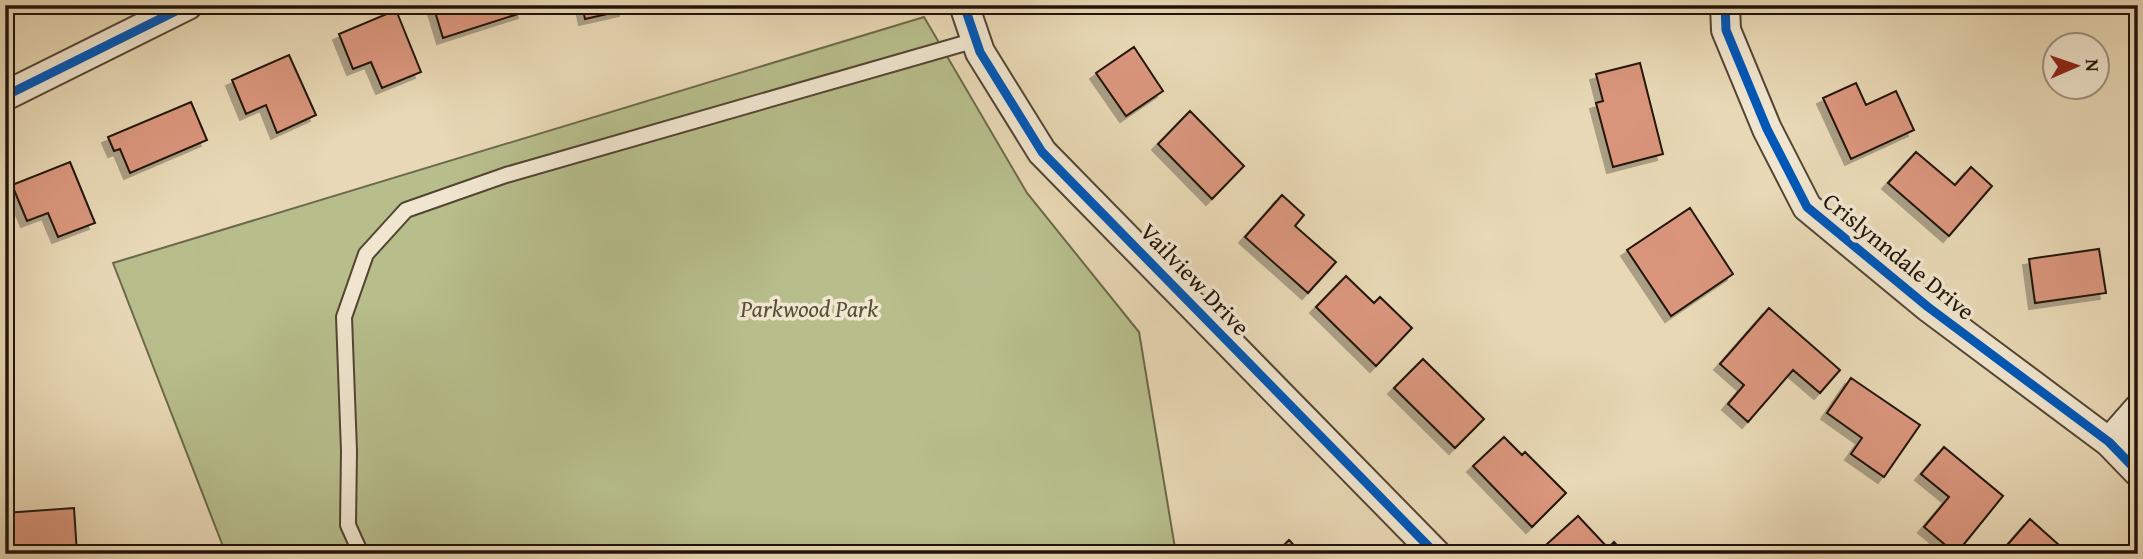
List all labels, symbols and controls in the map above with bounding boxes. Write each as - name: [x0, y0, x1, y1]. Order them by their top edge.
- north arrow: [2042, 32, 2112, 102]
- text: N: [2079, 59, 2107, 73]
- street label: Crislynndale Drive: [1816, 184, 1982, 328]
- street label: Vailview Drive: [1132, 215, 1258, 343]
- park label: Parkwood Park: [739, 291, 878, 326]

